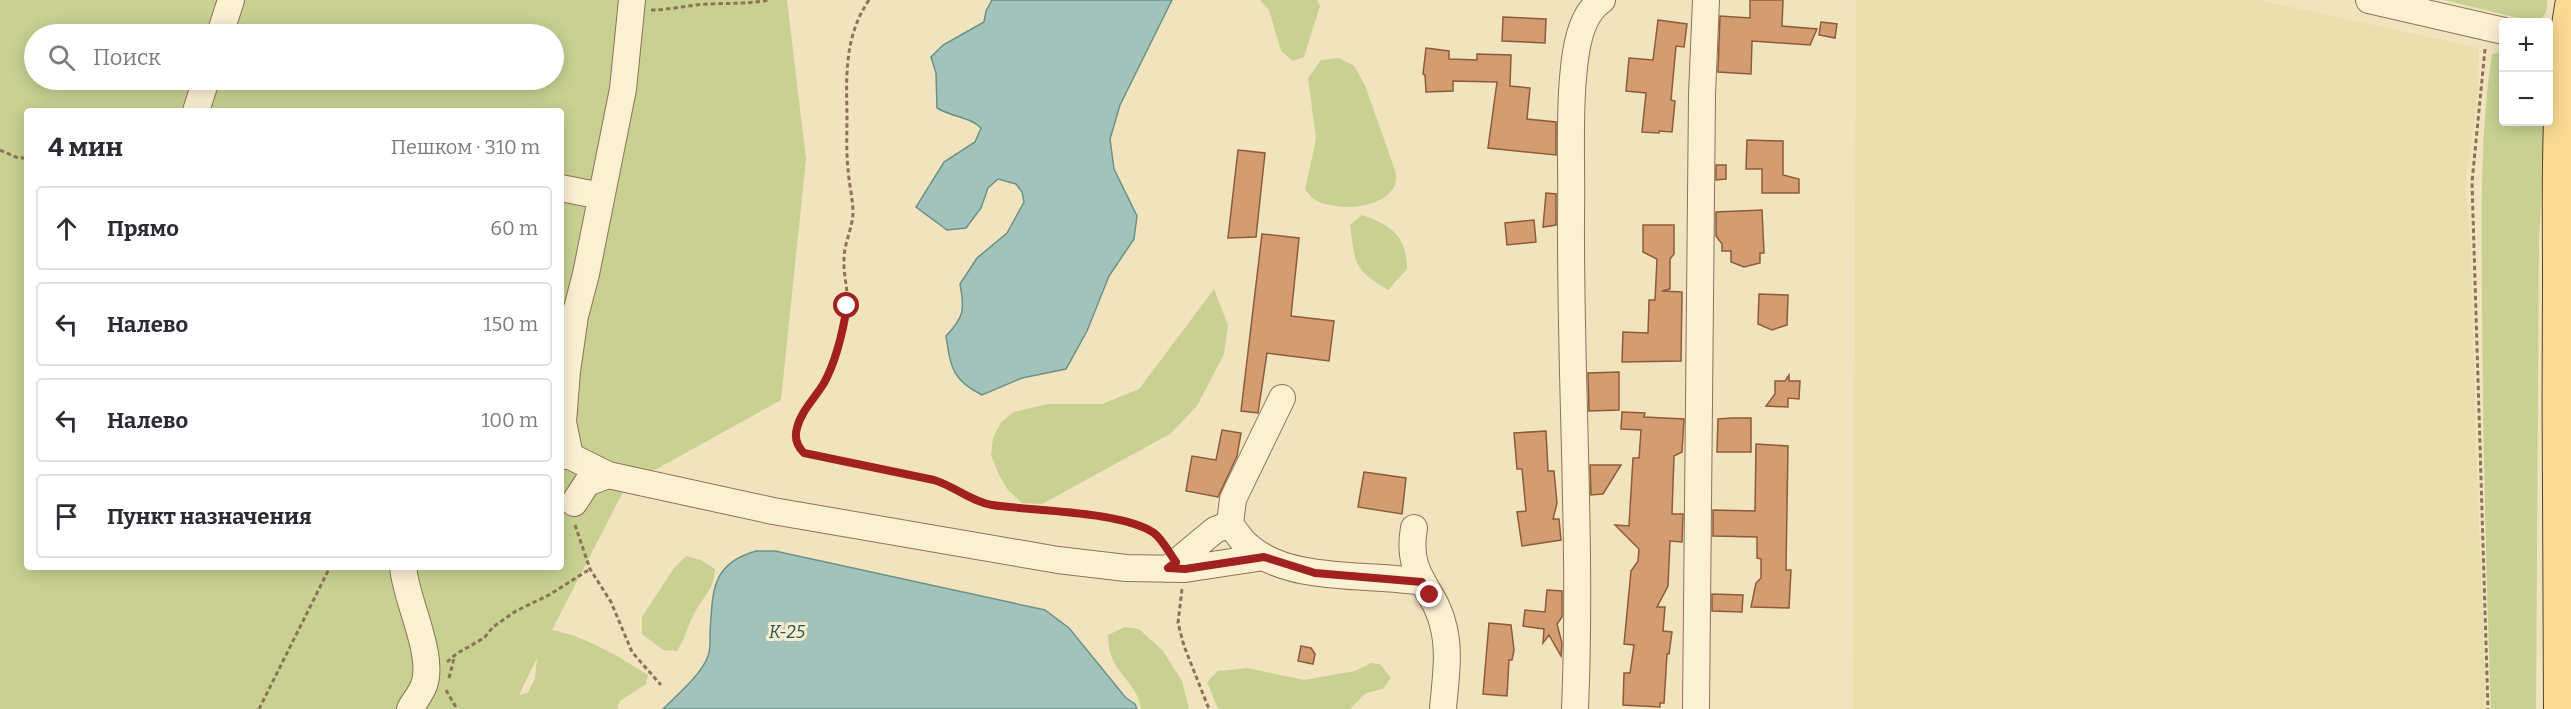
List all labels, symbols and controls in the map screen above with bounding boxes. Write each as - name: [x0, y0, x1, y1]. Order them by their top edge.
- map controls: [2499, 18, 2553, 126]
- button: +: [2499, 18, 2553, 72]
- search box: [24, 24, 564, 90]
- icon: search: [45, 41, 78, 74]
- text: Поиск: [93, 44, 161, 71]
- button: −: [2499, 72, 2553, 126]
- text: 4 мин: [48, 132, 123, 163]
- text: Пешком · 310 m: [391, 135, 540, 159]
- icon: ahead: [50, 212, 83, 245]
- text: Прямо: [107, 215, 179, 242]
- text: 60 m: [490, 216, 538, 240]
- route start: [833, 292, 859, 318]
- icon: left: [50, 308, 83, 341]
- text: Налево: [107, 311, 188, 338]
- text: 150 m: [483, 312, 538, 336]
- icon: left: [50, 404, 83, 437]
- text: Налево: [107, 407, 188, 434]
- text: 100 m: [481, 408, 538, 432]
- icon: arrive: [50, 500, 83, 533]
- text: Пункт назначения: [107, 503, 312, 530]
- route end: [1416, 581, 1442, 607]
- water label: К-25: [769, 621, 806, 643]

